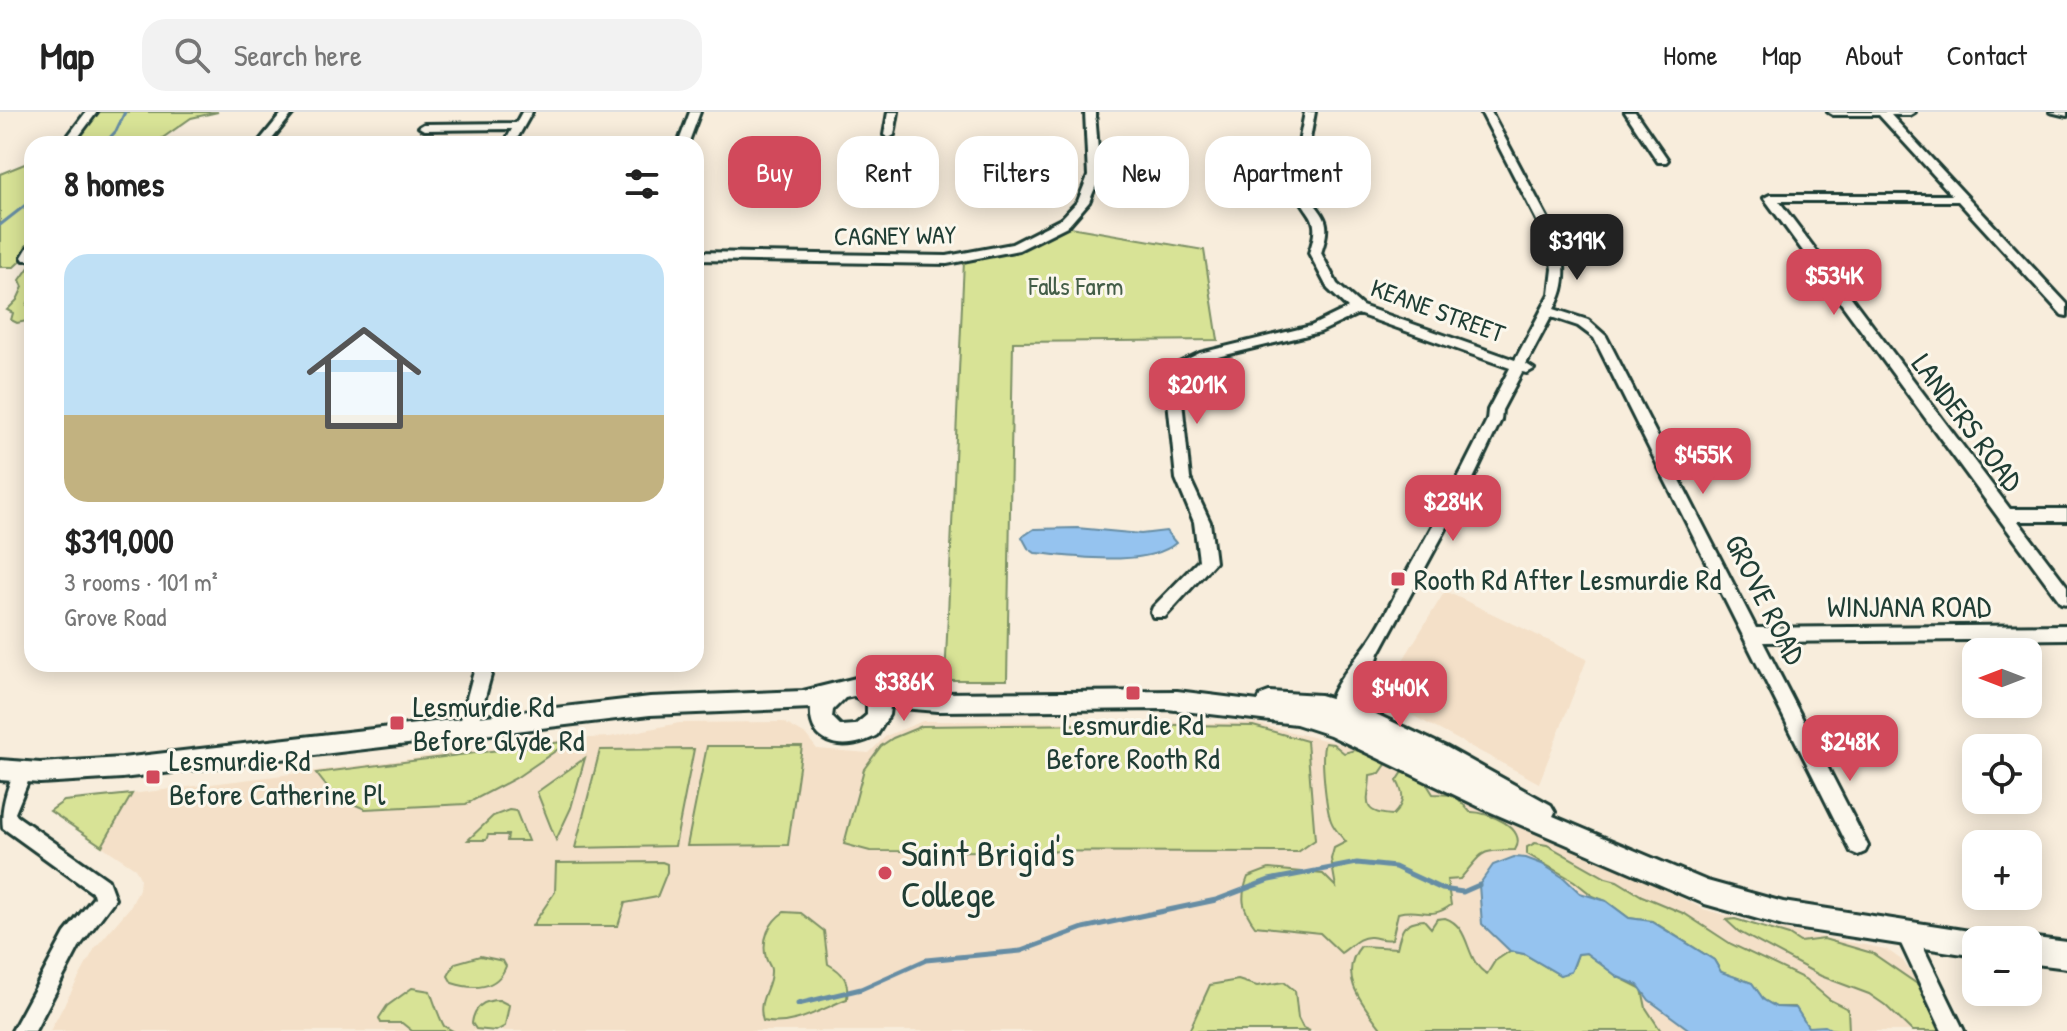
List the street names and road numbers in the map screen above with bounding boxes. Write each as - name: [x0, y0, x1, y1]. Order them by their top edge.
- street label: CAGNEY WAY: [833, 216, 957, 254]
- street label: KEANE STREET: [1366, 270, 1511, 351]
- street label: LANDERS ROAD: [1903, 345, 2033, 500]
- street label: GROVE ROAD: [1716, 527, 1816, 672]
- street label: WINJANA ROAD: [1827, 586, 1992, 626]

